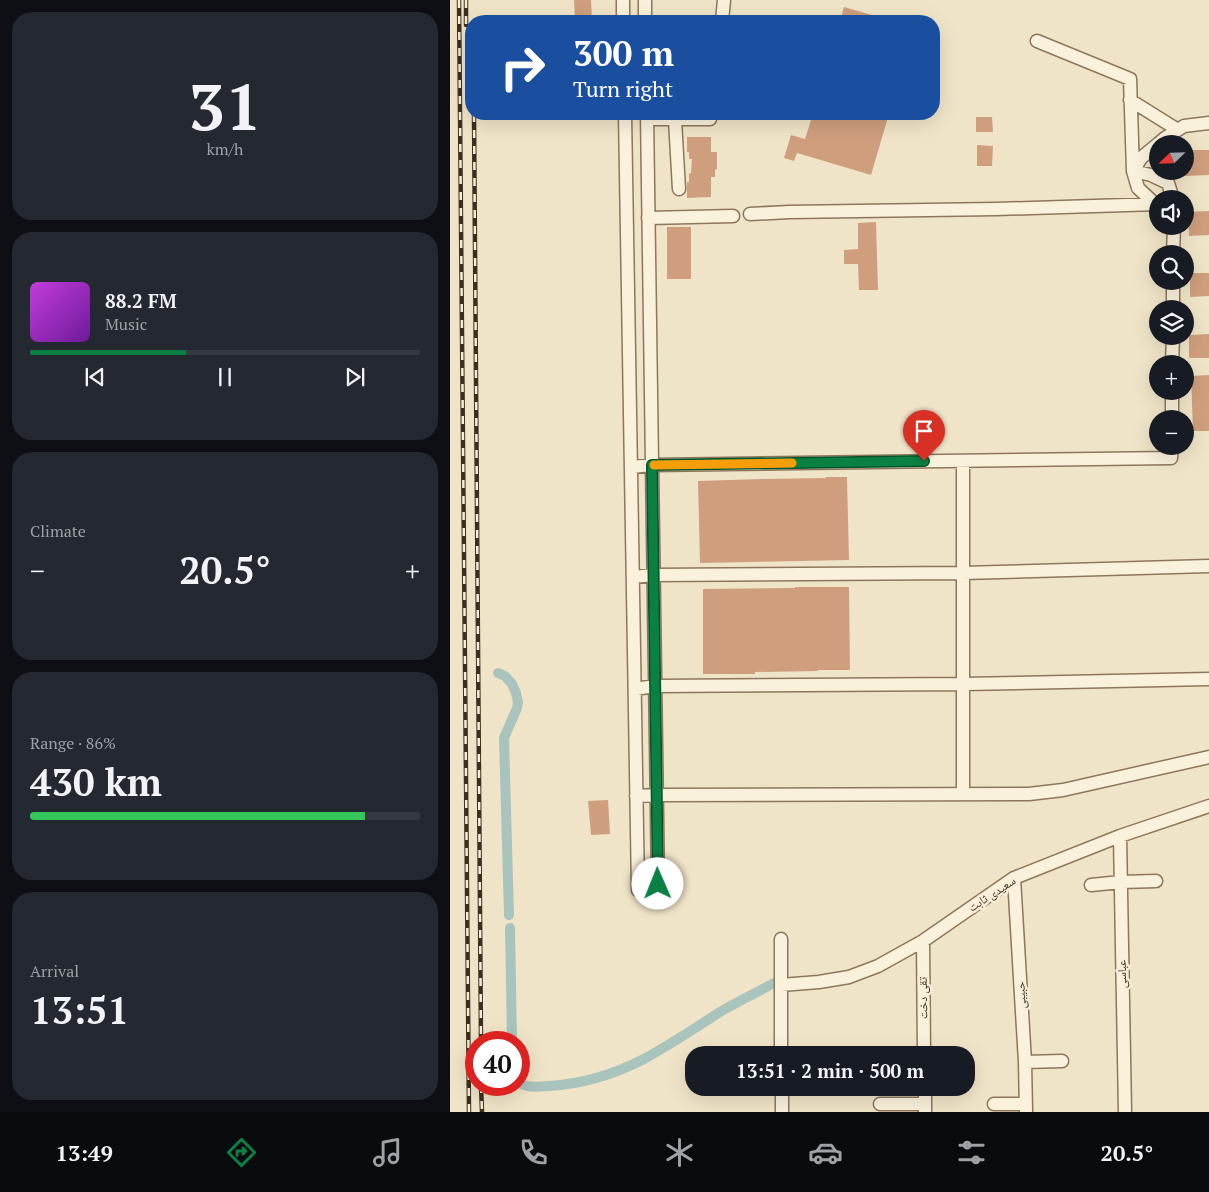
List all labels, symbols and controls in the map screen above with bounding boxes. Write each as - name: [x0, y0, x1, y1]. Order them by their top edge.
- text: 300 m: [573, 30, 674, 76]
- icon: right: [490, 35, 555, 100]
- text: 31: [188, 62, 262, 149]
- text: Turn right: [573, 74, 673, 103]
- north arrow: [1149, 135, 1194, 180]
- map controls: [1149, 135, 1194, 455]
- text: km/h: [207, 138, 243, 160]
- button: sound: [1149, 190, 1194, 235]
- button: search: [1149, 245, 1194, 290]
- text: 88.2 FM: [105, 288, 177, 313]
- button: layers: [1149, 300, 1194, 345]
- text: Music: [105, 313, 147, 335]
- button: +: [1149, 355, 1194, 400]
- icon: previous: [81, 363, 109, 391]
- icon: pause: [211, 363, 239, 391]
- icon: next: [341, 363, 369, 391]
- pin: [903, 410, 945, 461]
- button: −: [1149, 410, 1194, 455]
- icon: arrive: [910, 417, 938, 445]
- text: Climate: [30, 520, 86, 542]
- text: 20.5°: [179, 545, 271, 595]
- text: −: [30, 552, 45, 589]
- text: +: [405, 552, 420, 589]
- text: Range · 86%: [30, 732, 116, 754]
- text: 430 km: [30, 757, 162, 807]
- position arrow: [631, 857, 683, 909]
- street label: سعیدی ثابت: [965, 873, 1019, 915]
- street label: عباسی: [1114, 959, 1130, 989]
- text: Arrival: [30, 960, 79, 982]
- street label: تقی دخت: [915, 976, 930, 1019]
- street label: حبیبی: [1012, 981, 1029, 1009]
- text: 13:51: [30, 985, 129, 1035]
- speed limit sign: 40: [465, 1031, 530, 1096]
- text: 13:51 · 2 min · 500 m: [736, 1058, 924, 1083]
- icon: directions: [224, 1135, 259, 1170]
- icon: music: [370, 1135, 405, 1170]
- icon: phone: [516, 1135, 551, 1170]
- icon: climate: [662, 1135, 697, 1170]
- icon: car: [808, 1135, 843, 1170]
- icon: filters: [954, 1135, 989, 1170]
- text: 13:49: [56, 1138, 113, 1167]
- text: 20.5°: [1100, 1138, 1153, 1167]

